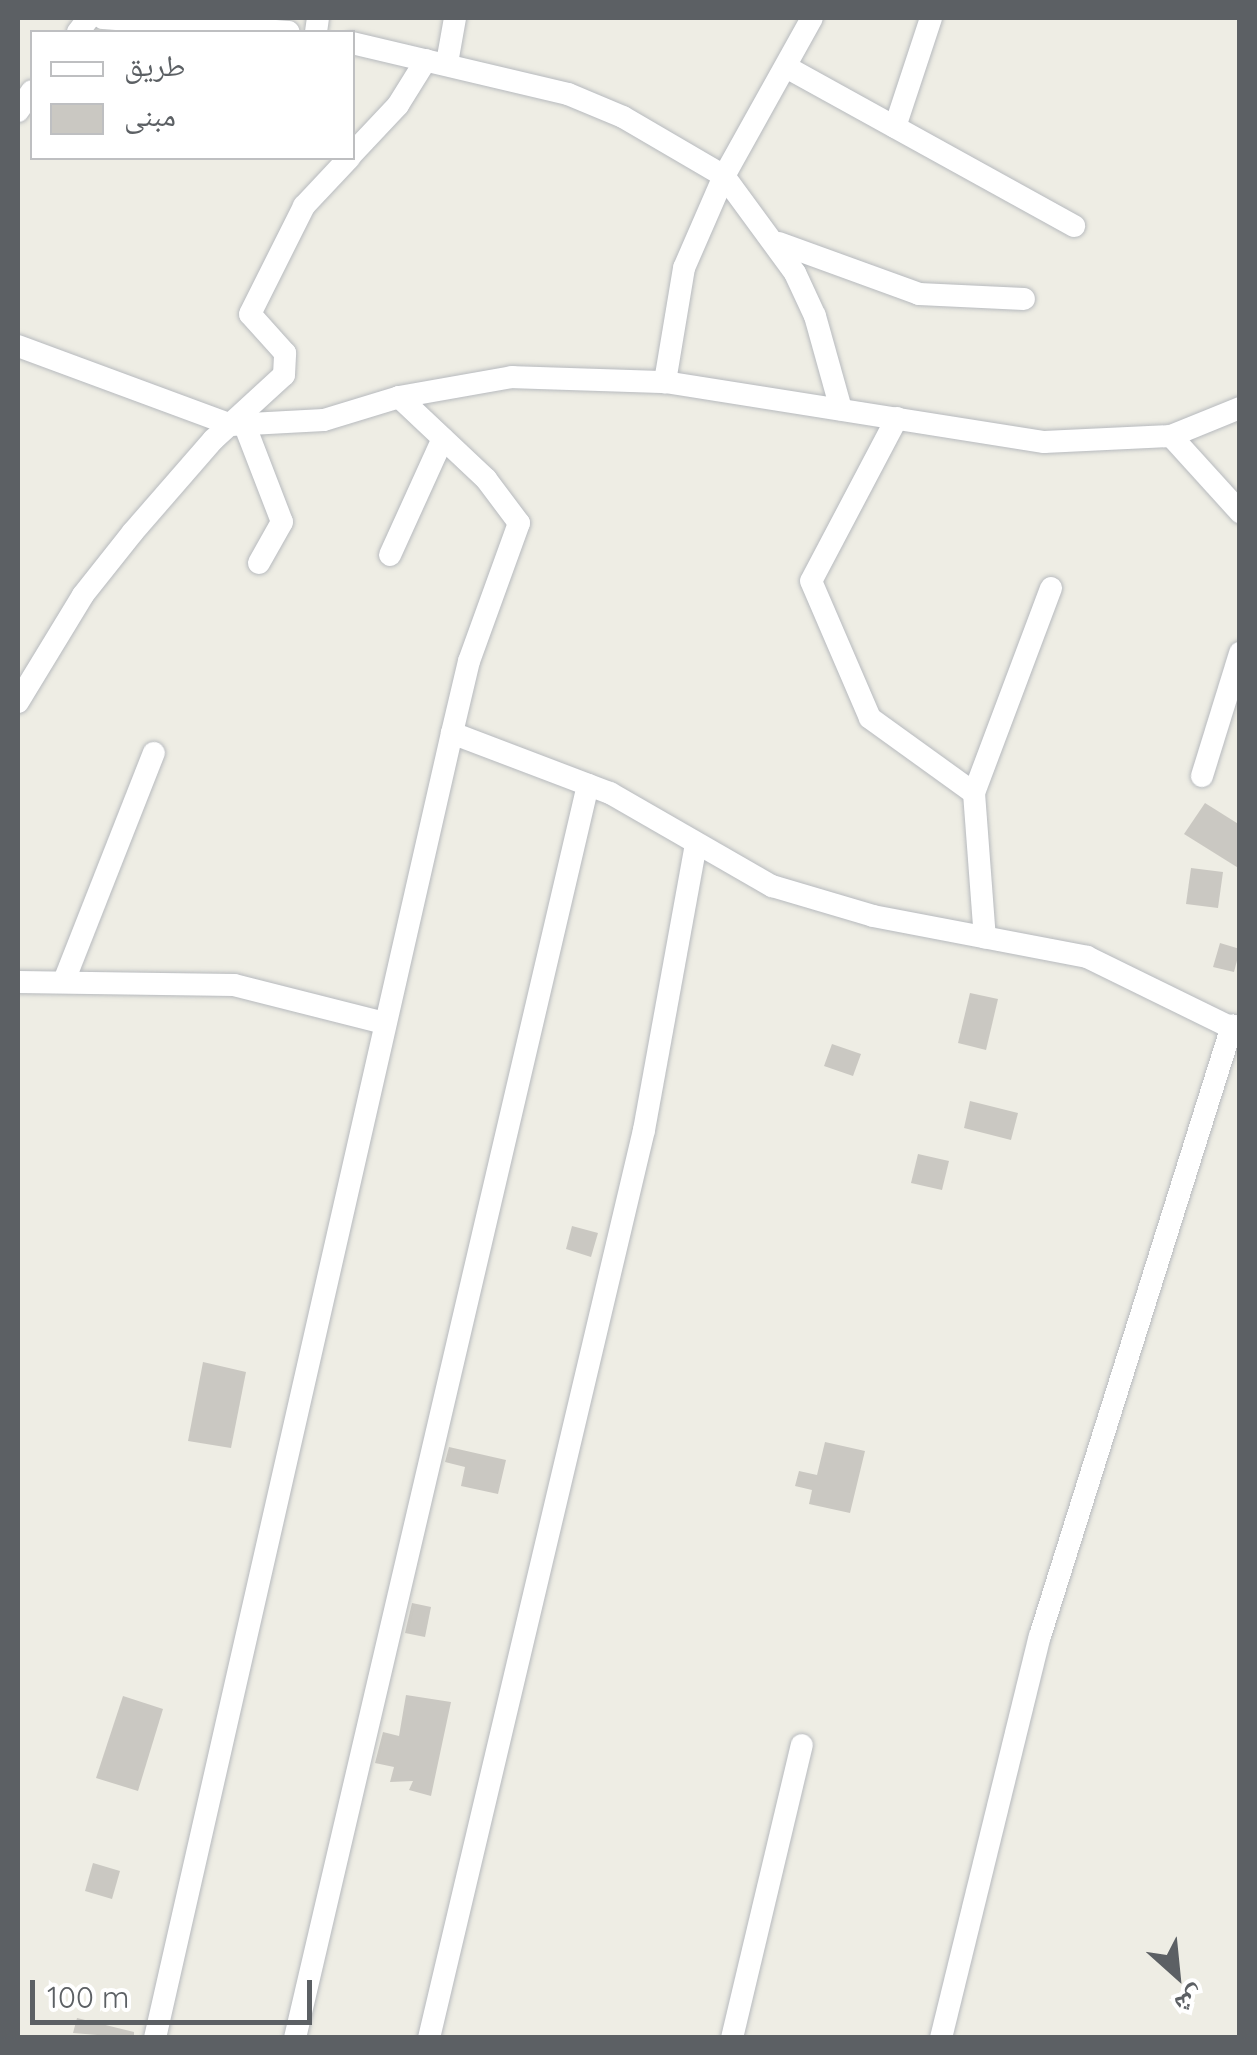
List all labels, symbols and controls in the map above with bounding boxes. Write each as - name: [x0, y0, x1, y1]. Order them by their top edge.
- legend: [30, 30, 355, 160]
- text: طريق: [124, 46, 185, 84]
- text: مبنى: [124, 96, 176, 134]
- north arrow: [1127, 1925, 1227, 2025]
- scale bar: [35, 1960, 318, 2022]
- text: 100 m: [47, 1978, 129, 2016]
- text: ش: [1170, 1980, 1212, 2025]

